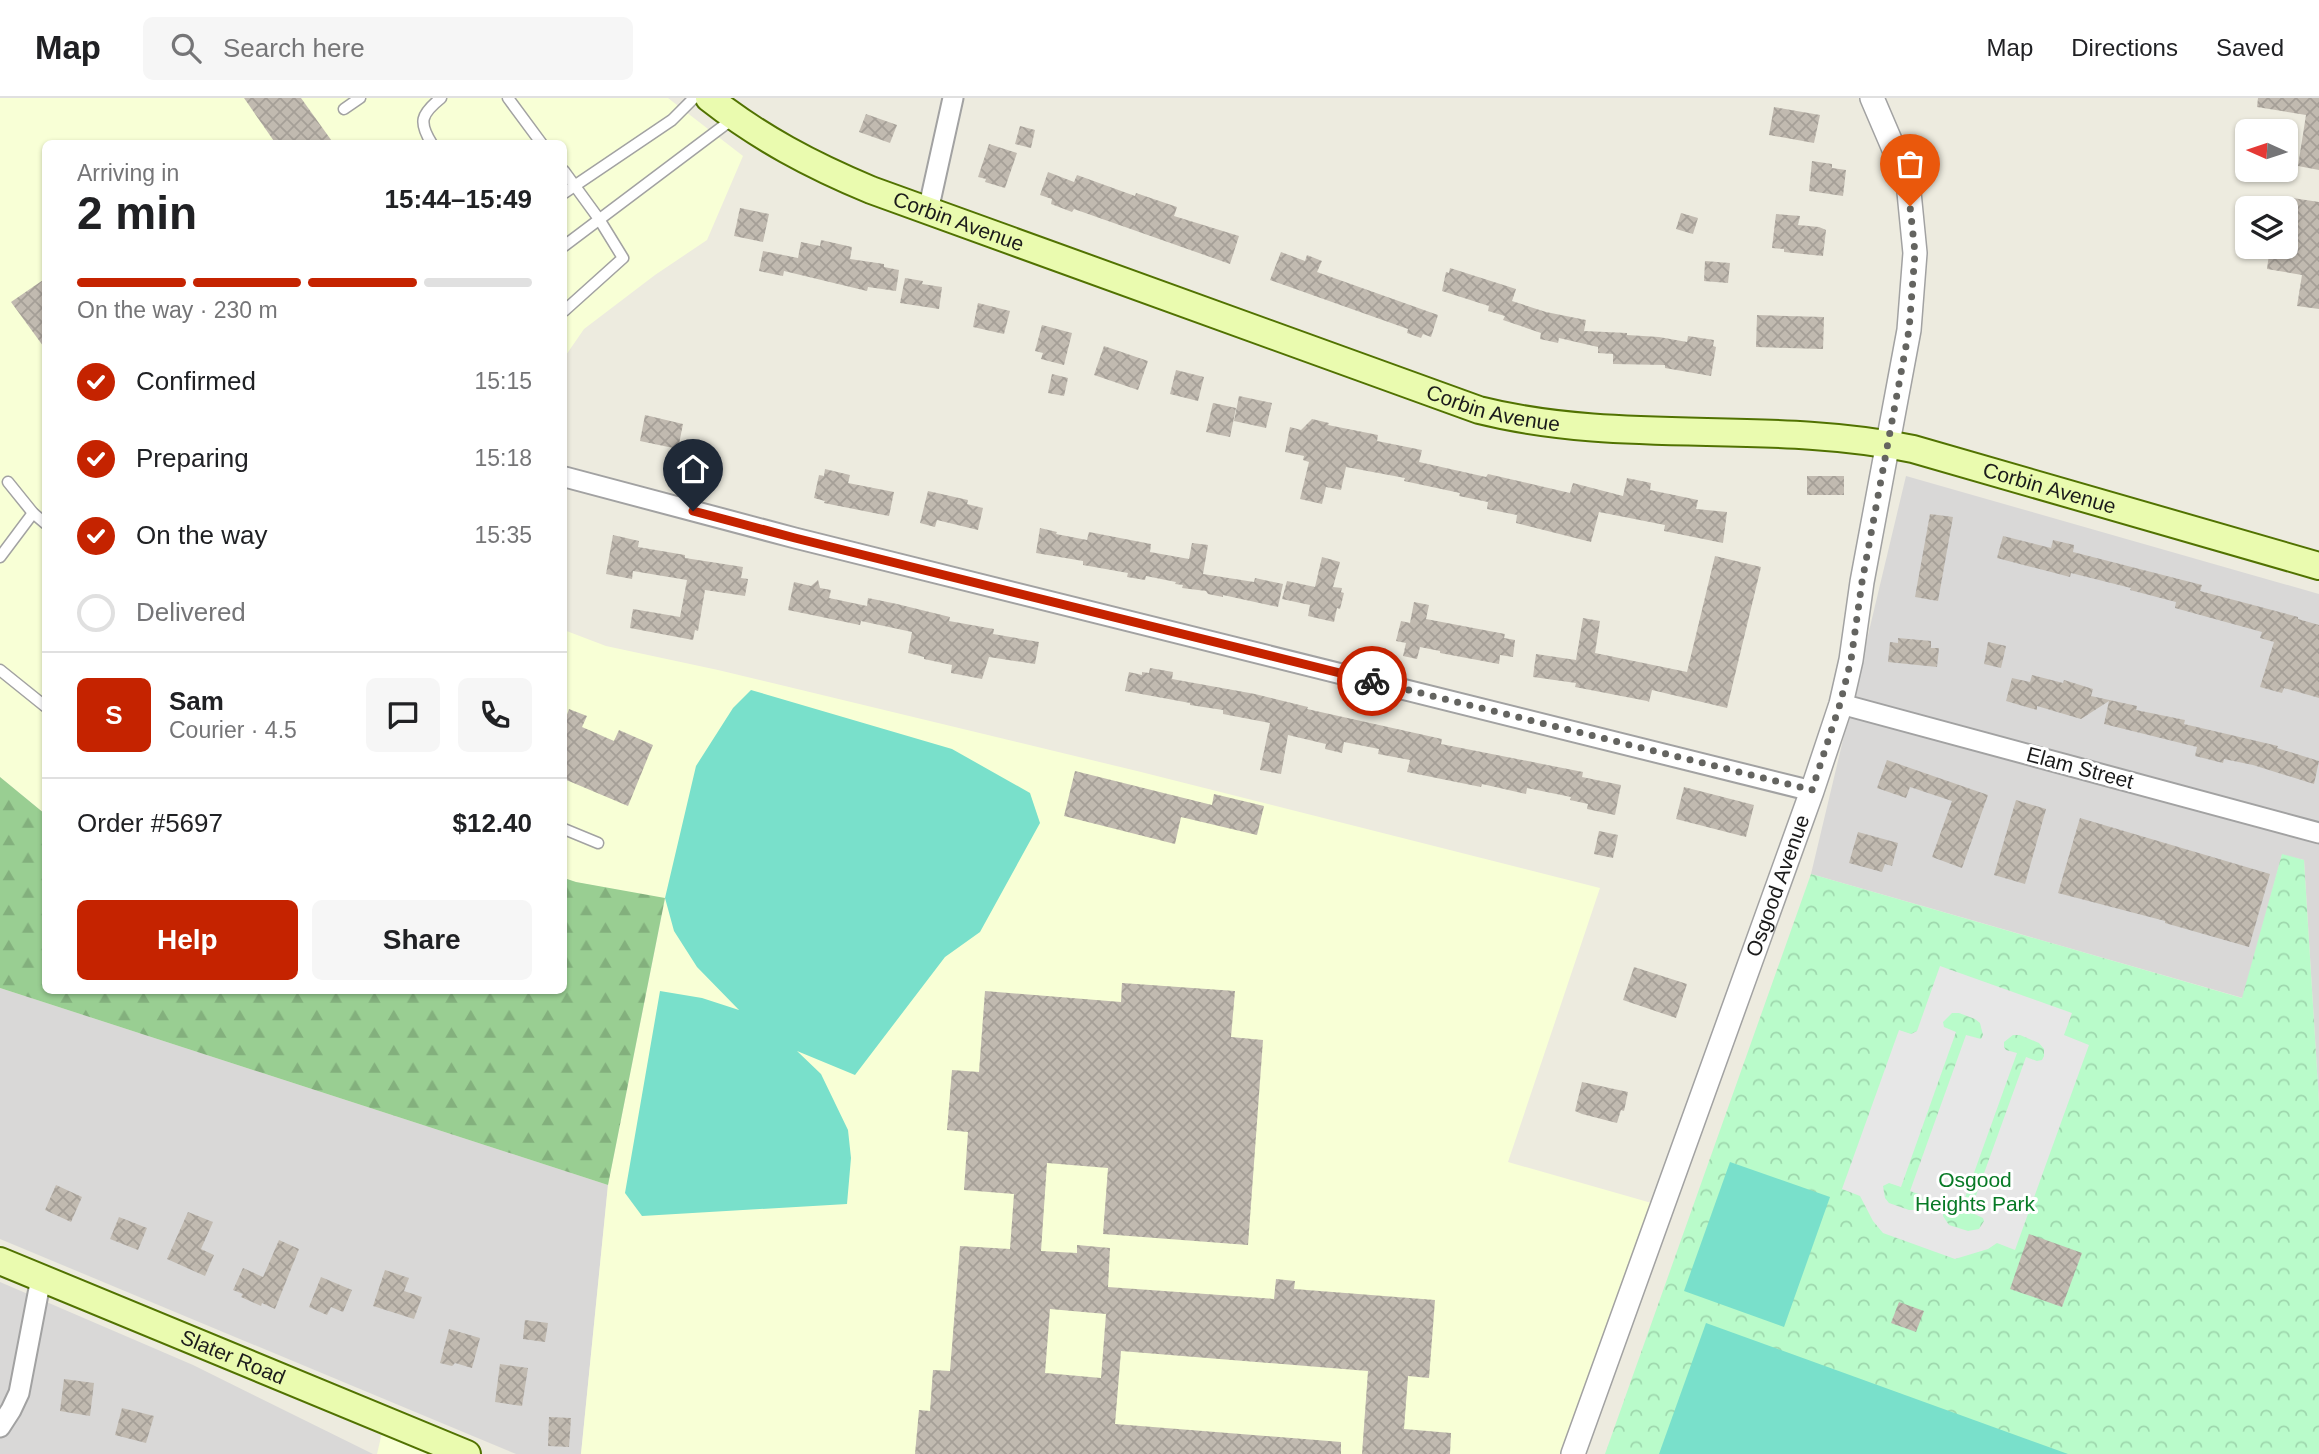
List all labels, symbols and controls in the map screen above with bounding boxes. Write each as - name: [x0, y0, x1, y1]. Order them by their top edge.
- search box: [143, 17, 633, 80]
- text: Map: [35, 29, 101, 66]
- icon: search: [167, 29, 205, 67]
- text: Search here: [223, 33, 365, 63]
- text: Map: [1987, 34, 2033, 61]
- text: Directions: [2071, 34, 2178, 61]
- text: Saved: [2216, 34, 2284, 61]
- north arrow: [2235, 119, 2298, 182]
- map controls: [2235, 119, 2298, 259]
- pin: [1880, 134, 1940, 206]
- icon: bag: [1891, 145, 1929, 183]
- text: Arriving in: [77, 160, 179, 186]
- text: 15:44–15:49: [385, 184, 532, 214]
- text: 2 min: [77, 187, 197, 239]
- street label: Corbin Avenue: [890, 187, 1027, 255]
- button: layers: [2235, 196, 2298, 259]
- text: On the way · 230 m: [77, 297, 278, 323]
- icon: check: [77, 363, 115, 401]
- text: Confirmed: [136, 366, 256, 396]
- text: 15:15: [474, 368, 532, 394]
- street label: Corbin Avenue: [1423, 380, 1561, 435]
- pin: [663, 439, 723, 511]
- icon: check: [77, 440, 115, 478]
- text: Preparing: [136, 443, 249, 473]
- text: 15:18: [474, 445, 532, 471]
- icon: home: [674, 450, 712, 488]
- street label: Corbin Avenue: [1980, 458, 2119, 518]
- icon: check: [77, 517, 115, 555]
- text: On the way: [136, 520, 268, 550]
- text: 15:35: [474, 522, 532, 548]
- text: Delivered: [136, 597, 246, 627]
- courier: [1337, 646, 1407, 716]
- icon: bike: [1353, 662, 1391, 700]
- button: chat: [366, 678, 440, 752]
- button: phone: [458, 678, 532, 752]
- text: Sam: [169, 686, 224, 716]
- text: S: [105, 700, 123, 730]
- text: Courier · 4.5: [169, 717, 297, 743]
- street label: Elam Street: [2024, 742, 2136, 793]
- text: Order #5697: [77, 808, 223, 838]
- text: $12.40: [452, 808, 532, 838]
- street label: Osgood Avenue: [1741, 812, 1813, 960]
- button: Help: [77, 900, 298, 980]
- button: Share: [312, 900, 532, 980]
- park label: Osgood Heights Park: [1915, 1168, 2036, 1215]
- street label: Slater Road: [177, 1325, 289, 1389]

